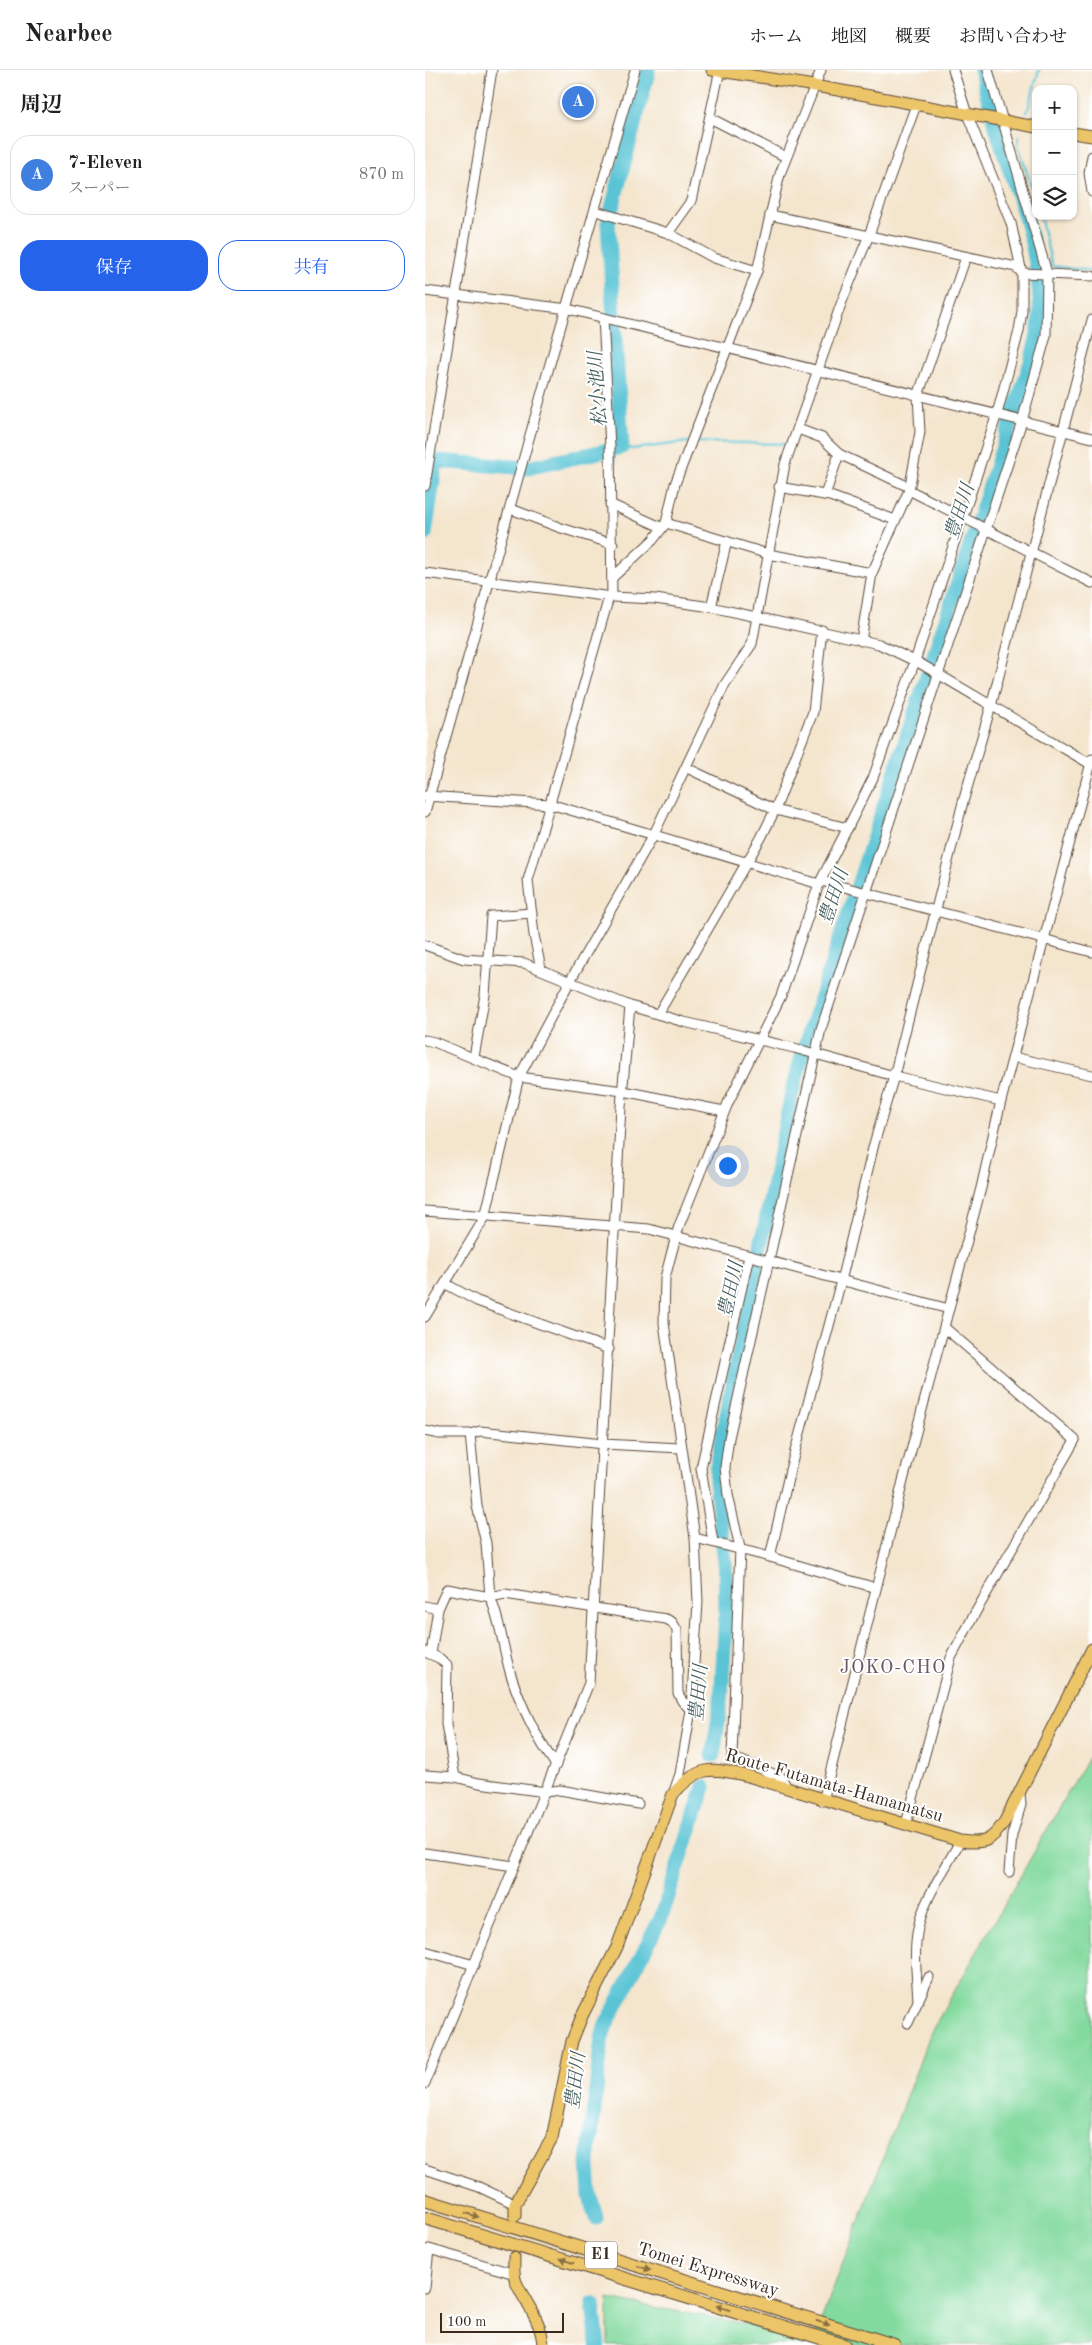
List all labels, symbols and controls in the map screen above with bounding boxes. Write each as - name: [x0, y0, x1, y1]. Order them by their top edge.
- text: Nearbee: [25, 23, 113, 47]
- text: ホーム: [749, 28, 803, 46]
- text: 地図: [831, 28, 867, 46]
- text: 概要: [895, 28, 931, 46]
- text: お問い合わせ: [959, 28, 1067, 46]
- pin: A: [562, 83, 594, 121]
- map controls: [1032, 85, 1077, 220]
- button: +: [1032, 85, 1077, 130]
- text: 周辺: [20, 95, 62, 116]
- button: −: [1032, 130, 1077, 175]
- text: 7-Eleven: [68, 154, 143, 173]
- text: A: [31, 167, 43, 183]
- text: 870 m: [359, 167, 404, 183]
- button: layers: [1032, 175, 1077, 220]
- text: スーパー: [68, 181, 130, 197]
- button: 保存: [20, 240, 208, 291]
- button: 共有: [218, 240, 405, 291]
- water label: 松小池川: [585, 348, 611, 428]
- water label: 豊田川: [941, 479, 979, 542]
- water label: 豊田川: [815, 864, 853, 927]
- your location: [715, 1153, 741, 1179]
- water label: 豊田川: [715, 1258, 748, 1320]
- district label: JOKO-CHO: [840, 1659, 946, 1678]
- water label: 豊田川: [686, 1662, 712, 1722]
- street label: Route Futamata-Hamamatsu: [723, 1746, 946, 1826]
- water label: 豊田川: [562, 2049, 590, 2110]
- one-way arrow: [464, 2211, 479, 2219]
- street label: Tomei Expressway: [635, 2240, 781, 2300]
- road number: E1: [585, 2242, 617, 2268]
- one-way arrow: [560, 2256, 575, 2264]
- one-way arrow: [636, 2265, 651, 2272]
- one-way arrow: [715, 2303, 730, 2311]
- scale bar: [440, 2310, 564, 2333]
- text: 100 m: [447, 2315, 486, 2329]
- one-way arrow: [815, 2320, 830, 2328]

